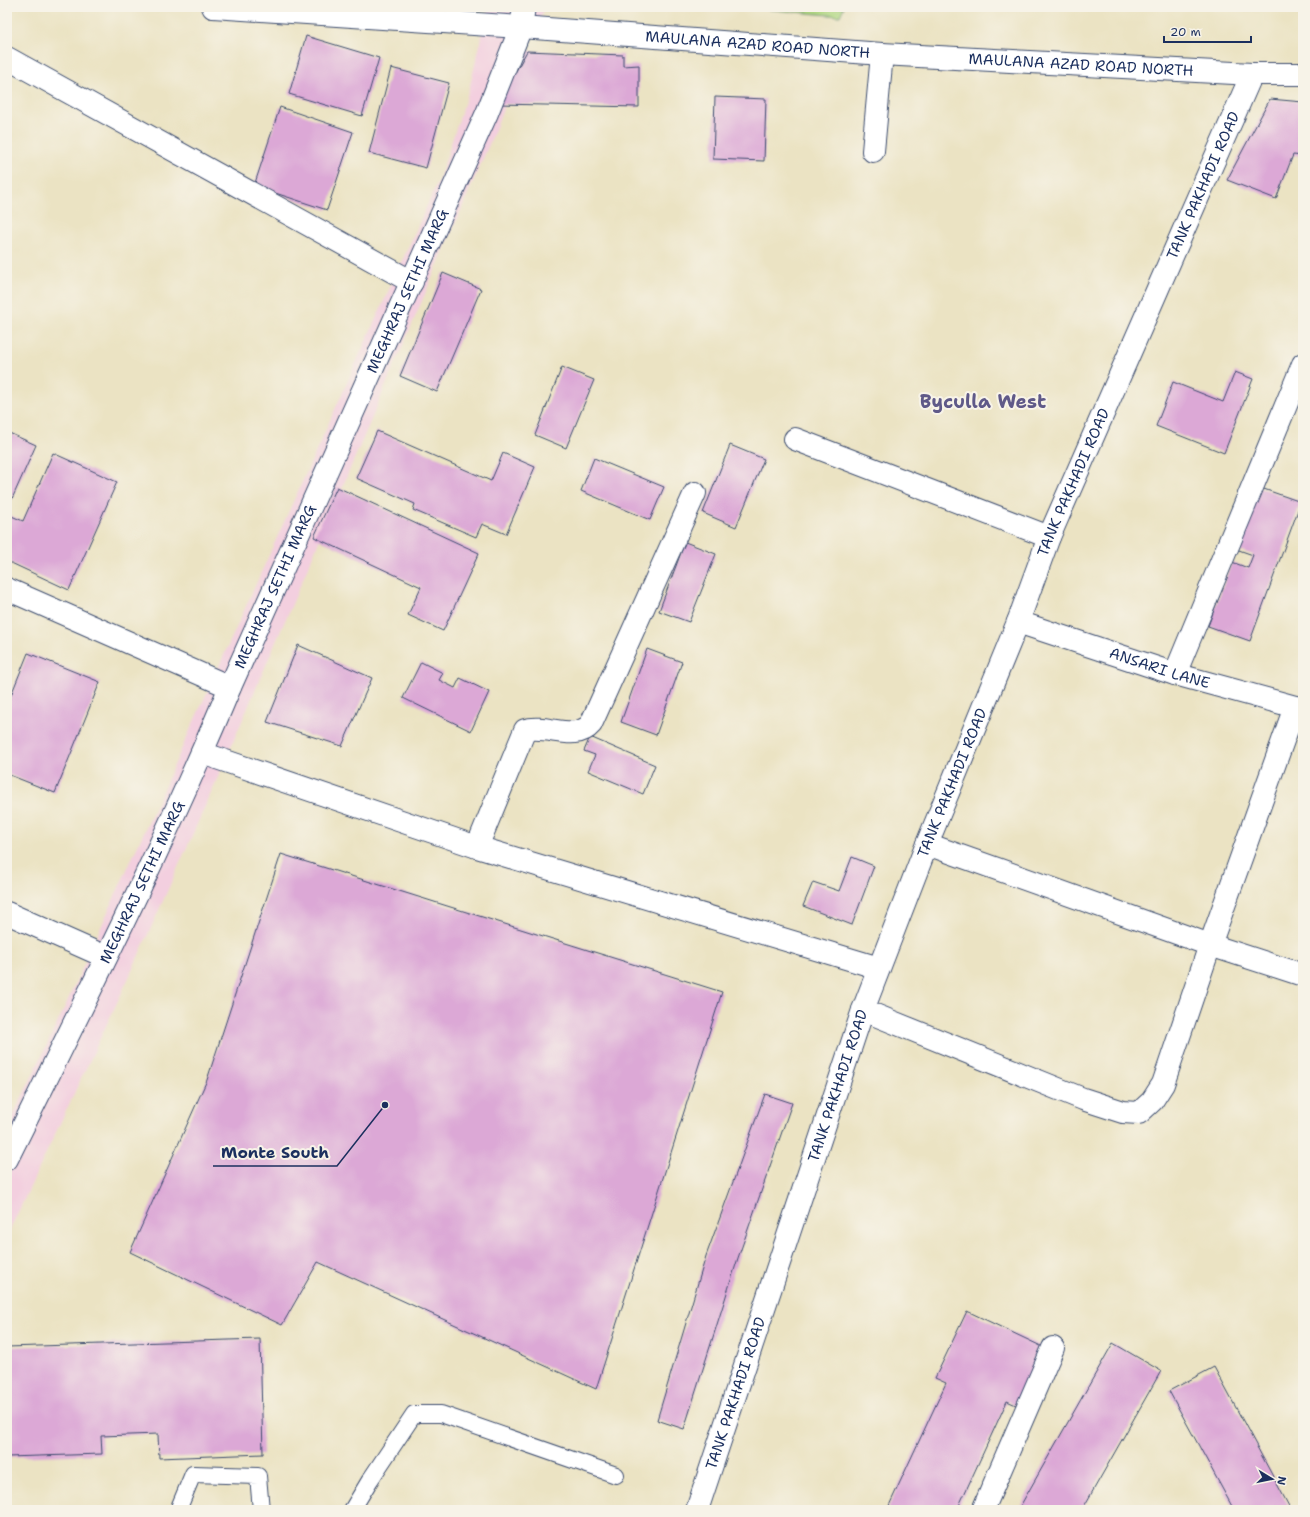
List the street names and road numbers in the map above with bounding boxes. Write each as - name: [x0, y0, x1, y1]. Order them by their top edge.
- street label: MAULANA AZAD ROAD NORTH: [645, 26, 871, 63]
- street label: MAULANA AZAD ROAD NORTH: [968, 49, 1194, 81]
- street label: TANK PAKHADI ROAD: [1162, 108, 1244, 263]
- street label: MEGHRAJ SETHI MARG: [362, 206, 453, 376]
- street label: TANK PAKHADI ROAD: [1033, 405, 1114, 559]
- street label: MEGHRAJ SETHI MARG: [229, 502, 320, 672]
- street label: ANSARI LANE: [1107, 643, 1212, 693]
- street label: TANK PAKHADI ROAD: [913, 705, 992, 860]
- street label: MEGHRAJ SETHI MARG: [95, 798, 189, 967]
- street label: TANK PAKHADI ROAD: [803, 1007, 873, 1165]
- street label: TANK PAKHADI ROAD: [701, 1314, 770, 1472]

